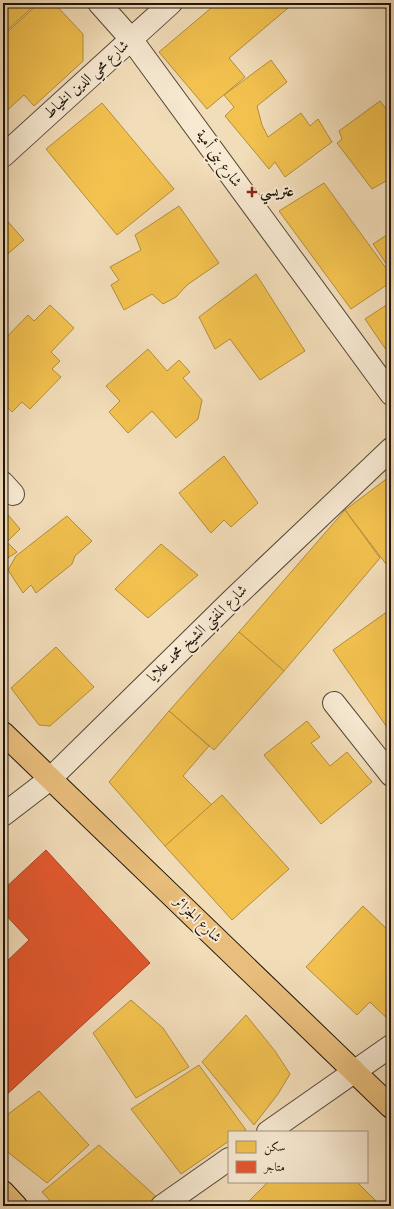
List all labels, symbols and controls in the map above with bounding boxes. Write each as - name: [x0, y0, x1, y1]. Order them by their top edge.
- street label: شارع محي الدين الخياط: [40, 36, 136, 126]
- street label: شارع بني أمية: [188, 125, 248, 193]
- place label: عتريسي: [260, 182, 294, 205]
- marker: عتريسي: [247, 187, 257, 197]
- street label: شارع المفتي الشيخ محمد علايا: [143, 581, 254, 689]
- street label: شارع الجزائر: [166, 890, 226, 949]
- legend: [228, 1131, 368, 1183]
- text: سكن: [264, 1139, 285, 1157]
- text: متاجر: [262, 1159, 285, 1177]

